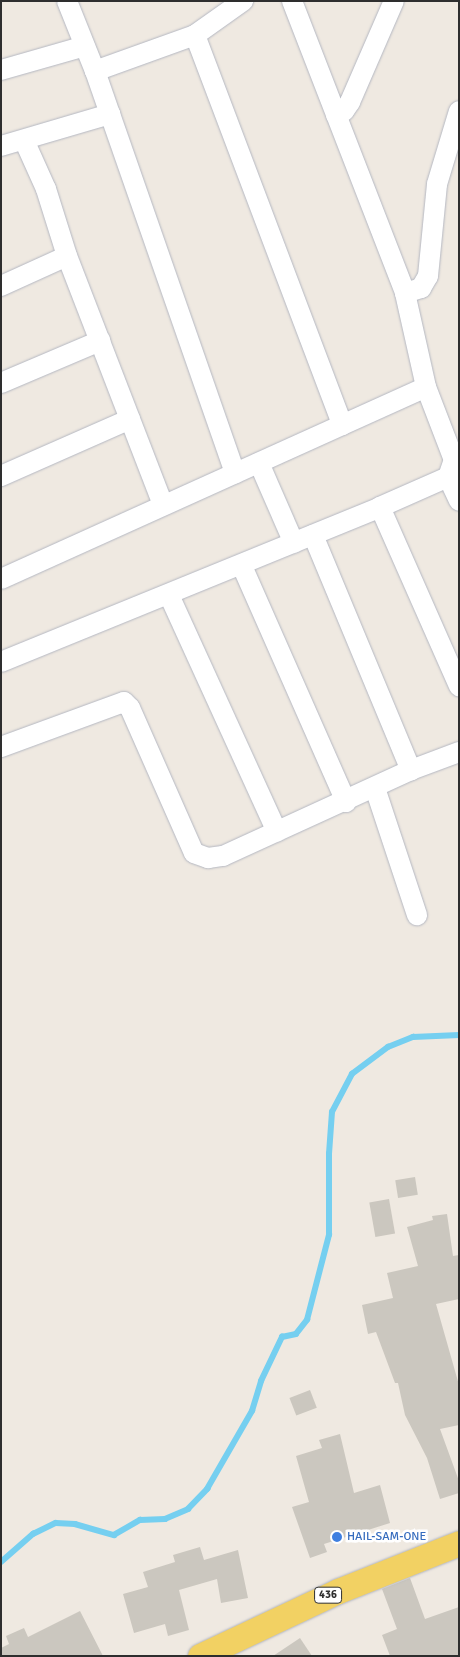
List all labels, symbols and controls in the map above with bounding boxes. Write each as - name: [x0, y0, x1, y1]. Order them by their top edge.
- place label: HAIL-SAM-ONE: [347, 1530, 426, 1544]
- marker: HAIL-SAM-ONE: [331, 1531, 343, 1543]
- road number: 436: [313, 1586, 343, 1604]

